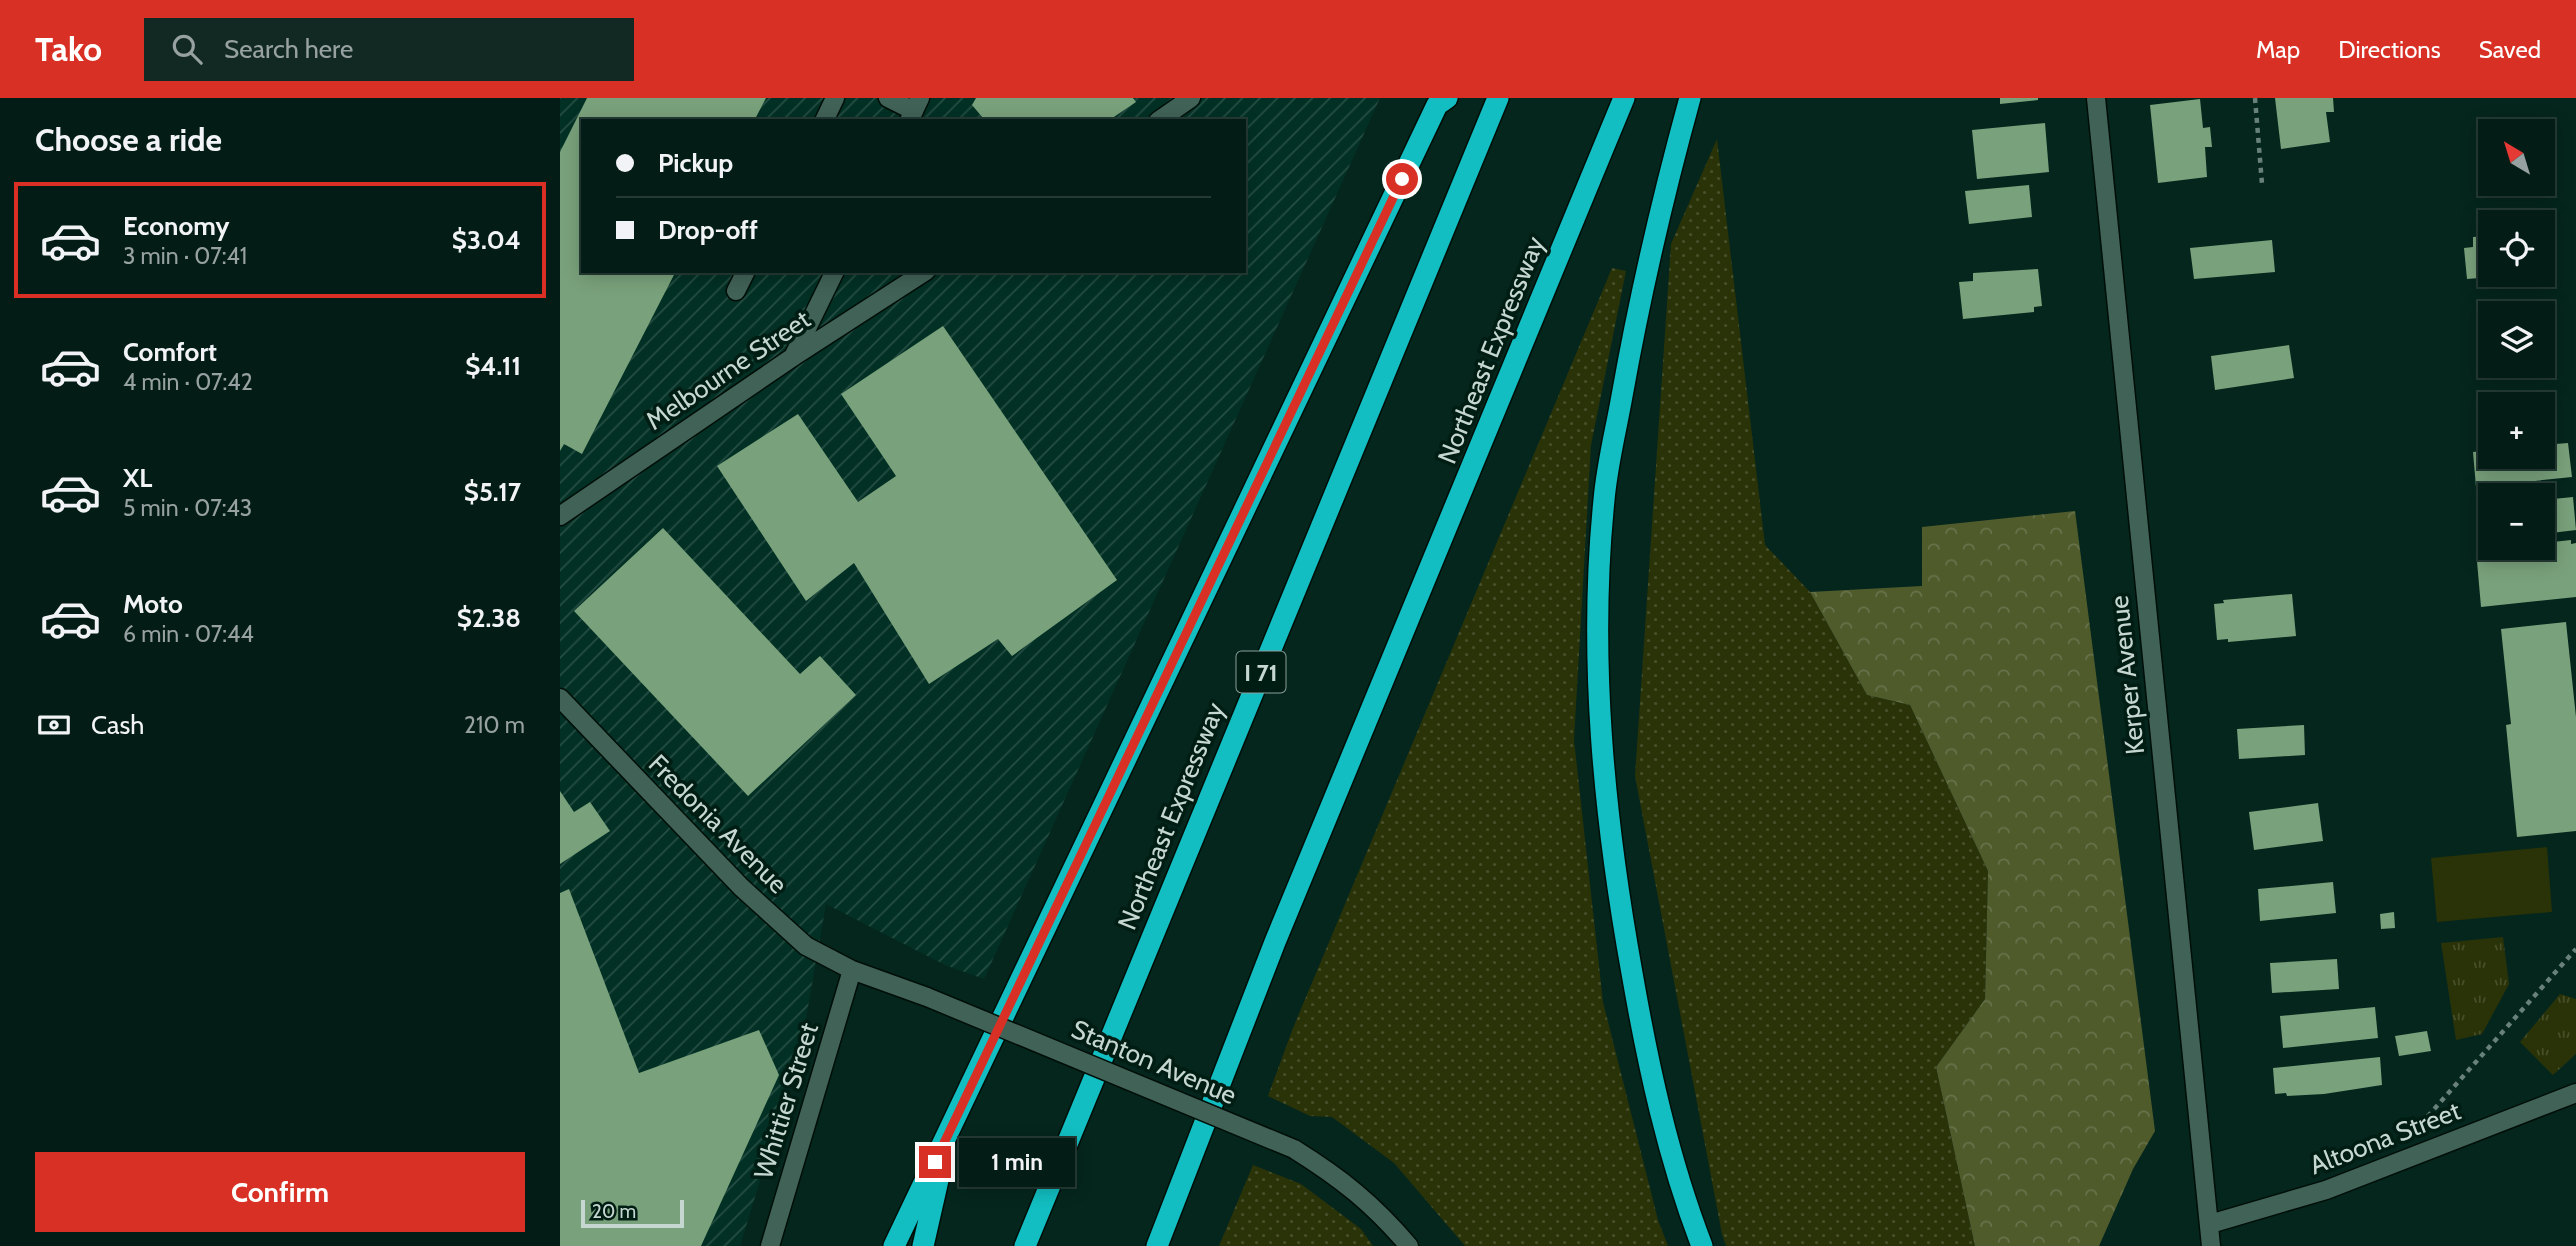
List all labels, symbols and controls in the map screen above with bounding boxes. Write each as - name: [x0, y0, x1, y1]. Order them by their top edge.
- search box: [144, 18, 634, 81]
- text: Tako: [35, 29, 102, 69]
- icon: search: [168, 30, 206, 68]
- text: Search here: [224, 33, 353, 65]
- text: Map: [2256, 35, 2300, 64]
- text: Directions: [2338, 35, 2441, 64]
- text: Saved: [2479, 35, 2541, 64]
- north arrow: [2478, 119, 2555, 196]
- map controls: [2478, 119, 2555, 560]
- text: Choose a ride: [35, 120, 222, 159]
- text: Pickup: [658, 147, 733, 179]
- route start: [1386, 163, 1418, 195]
- icon: car: [39, 209, 102, 272]
- text: Economy: [123, 210, 229, 242]
- button: locate: [2478, 210, 2555, 287]
- text: Drop-off: [658, 214, 758, 246]
- text: $3.04: [452, 224, 521, 256]
- street label: Northeast Expressway: [1431, 232, 1551, 468]
- text: 3 min · 07:41: [123, 242, 247, 270]
- button: layers: [2478, 301, 2555, 378]
- street label: Melbourne Street: [640, 303, 816, 437]
- icon: car: [39, 335, 102, 398]
- text: Comfort: [123, 336, 217, 368]
- text: $4.11: [465, 350, 521, 382]
- text: 4 min · 07:42: [123, 368, 253, 396]
- button: +: [2478, 392, 2555, 469]
- icon: car: [39, 461, 102, 524]
- text: XL: [123, 462, 152, 494]
- text: $5.17: [464, 476, 521, 508]
- button: −: [2478, 483, 2555, 560]
- text: 5 min · 07:43: [123, 494, 252, 522]
- icon: car: [39, 587, 102, 650]
- text: Moto: [123, 588, 183, 620]
- street label: Kerper Avenue: [2103, 594, 2151, 756]
- text: $2.38: [457, 602, 521, 634]
- text: 6 min · 07:44: [123, 620, 254, 648]
- road number: I 71: [1236, 652, 1286, 692]
- street label: Northeast Expressway: [1111, 698, 1231, 934]
- icon: cash: [35, 706, 73, 744]
- text: Cash: [91, 709, 144, 741]
- text: 210 m: [464, 711, 525, 739]
- street label: Fredonia Avenue: [642, 748, 794, 900]
- street label: Stanton Avenue: [1067, 1013, 1241, 1111]
- street label: Whittier Street: [747, 1019, 825, 1183]
- street label: Altoona Street: [2305, 1095, 2465, 1181]
- callout: 1 min: [960, 1138, 1075, 1186]
- route end: [919, 1146, 951, 1178]
- text: 1 min: [991, 1148, 1043, 1176]
- button: Confirm: [35, 1152, 525, 1232]
- scale bar: [581, 1197, 684, 1229]
- text: 20 m: [592, 1200, 636, 1223]

